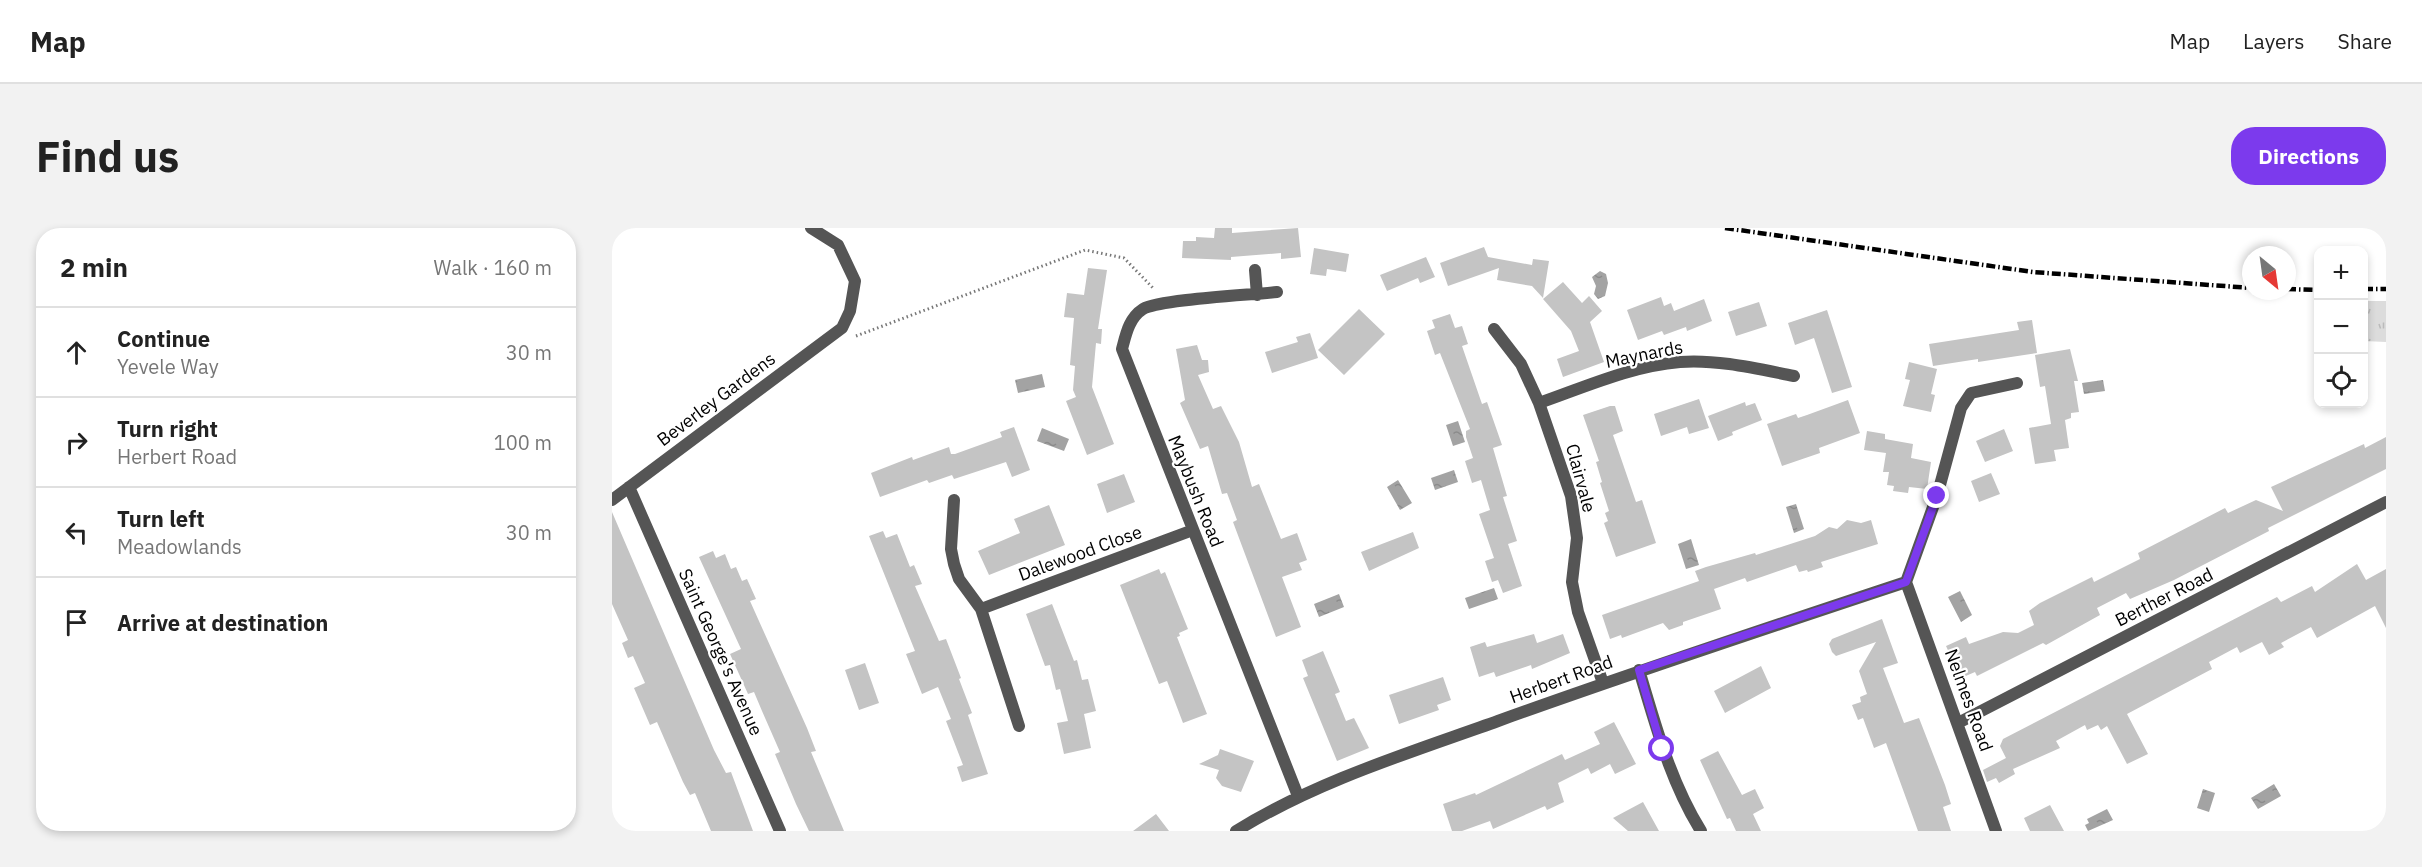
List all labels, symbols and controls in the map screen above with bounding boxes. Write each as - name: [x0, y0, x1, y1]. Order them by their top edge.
- text: Map: [30, 23, 86, 60]
- text: Map: [2170, 27, 2210, 55]
- text: Layers: [2243, 27, 2305, 55]
- text: Share: [2338, 27, 2392, 55]
- button: Directions: [2231, 127, 2386, 185]
- text: Find us: [36, 129, 179, 184]
- north arrow: [2242, 246, 2296, 300]
- map controls: [2314, 246, 2368, 408]
- button: +: [2314, 246, 2368, 300]
- text: 2 min: [60, 250, 128, 284]
- text: Walk · 160 m: [434, 254, 552, 281]
- button: −: [2314, 300, 2368, 354]
- text: Continue: [117, 324, 210, 353]
- street label: Maynards: [1603, 335, 1685, 373]
- icon: ahead: [60, 336, 93, 369]
- text: 30 m: [506, 339, 552, 366]
- street label: Beverley Gardens: [652, 347, 780, 451]
- text: Yevele Way: [117, 353, 219, 380]
- button: locate: [2314, 354, 2368, 408]
- text: Turn right: [117, 414, 218, 443]
- icon: right: [60, 426, 93, 459]
- text: 100 m: [494, 429, 552, 456]
- street label: Maybush Road: [1163, 432, 1229, 550]
- street label: Clairvale: [1561, 441, 1601, 515]
- text: Herbert Road: [117, 443, 237, 470]
- route end: [1923, 482, 1949, 508]
- text: Turn left: [117, 504, 205, 533]
- icon: left: [60, 516, 93, 549]
- text: 30 m: [506, 519, 552, 546]
- street label: Dalewood Close: [1015, 520, 1145, 586]
- text: Meadowlands: [117, 533, 242, 560]
- street label: Berther Road: [2111, 562, 2217, 632]
- street label: Saint George's Avenue: [674, 565, 768, 739]
- icon: arrive: [60, 606, 93, 639]
- text: Arrive at destination: [117, 608, 328, 637]
- street label: Nelmes Road: [1940, 646, 1998, 754]
- street label: Herbert Road: [1506, 650, 1616, 708]
- route start: [1648, 735, 1674, 761]

